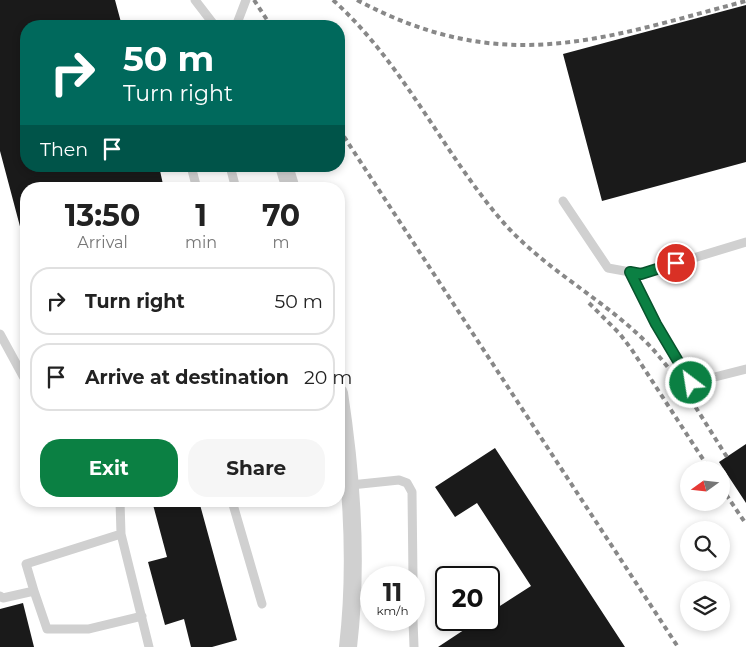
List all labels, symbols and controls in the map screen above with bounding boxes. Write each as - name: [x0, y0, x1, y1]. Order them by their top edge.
- text: 50 m: [123, 37, 214, 80]
- icon: right: [40, 40, 105, 105]
- text: Turn right: [123, 80, 233, 107]
- icon: arrive: [98, 135, 126, 163]
- text: Then: [40, 138, 88, 161]
- text: 13:50: [65, 197, 140, 234]
- text: 1: [195, 197, 207, 234]
- text: 70: [262, 197, 300, 234]
- text: Arrival: [77, 233, 128, 252]
- text: min: [185, 233, 217, 252]
- text: m: [273, 233, 290, 252]
- pin: [655, 242, 697, 284]
- icon: arrive: [662, 249, 690, 277]
- icon: right: [42, 287, 70, 315]
- text: Turn right: [85, 290, 185, 313]
- text: 50 m: [275, 290, 323, 313]
- position arrow: [664, 356, 716, 408]
- icon: arrive: [42, 363, 70, 391]
- text: Arrive at destination: [85, 366, 289, 389]
- text: 20 m: [304, 366, 352, 389]
- button: Exit: [40, 439, 178, 497]
- button: Share: [188, 439, 325, 497]
- north arrow: [680, 461, 730, 511]
- map controls: [680, 461, 730, 631]
- button: search: [680, 521, 730, 571]
- speed limit sign: 20: [435, 566, 500, 631]
- text: 11: [383, 577, 402, 607]
- button: layers: [680, 581, 730, 631]
- text: km/h: [376, 603, 409, 618]

